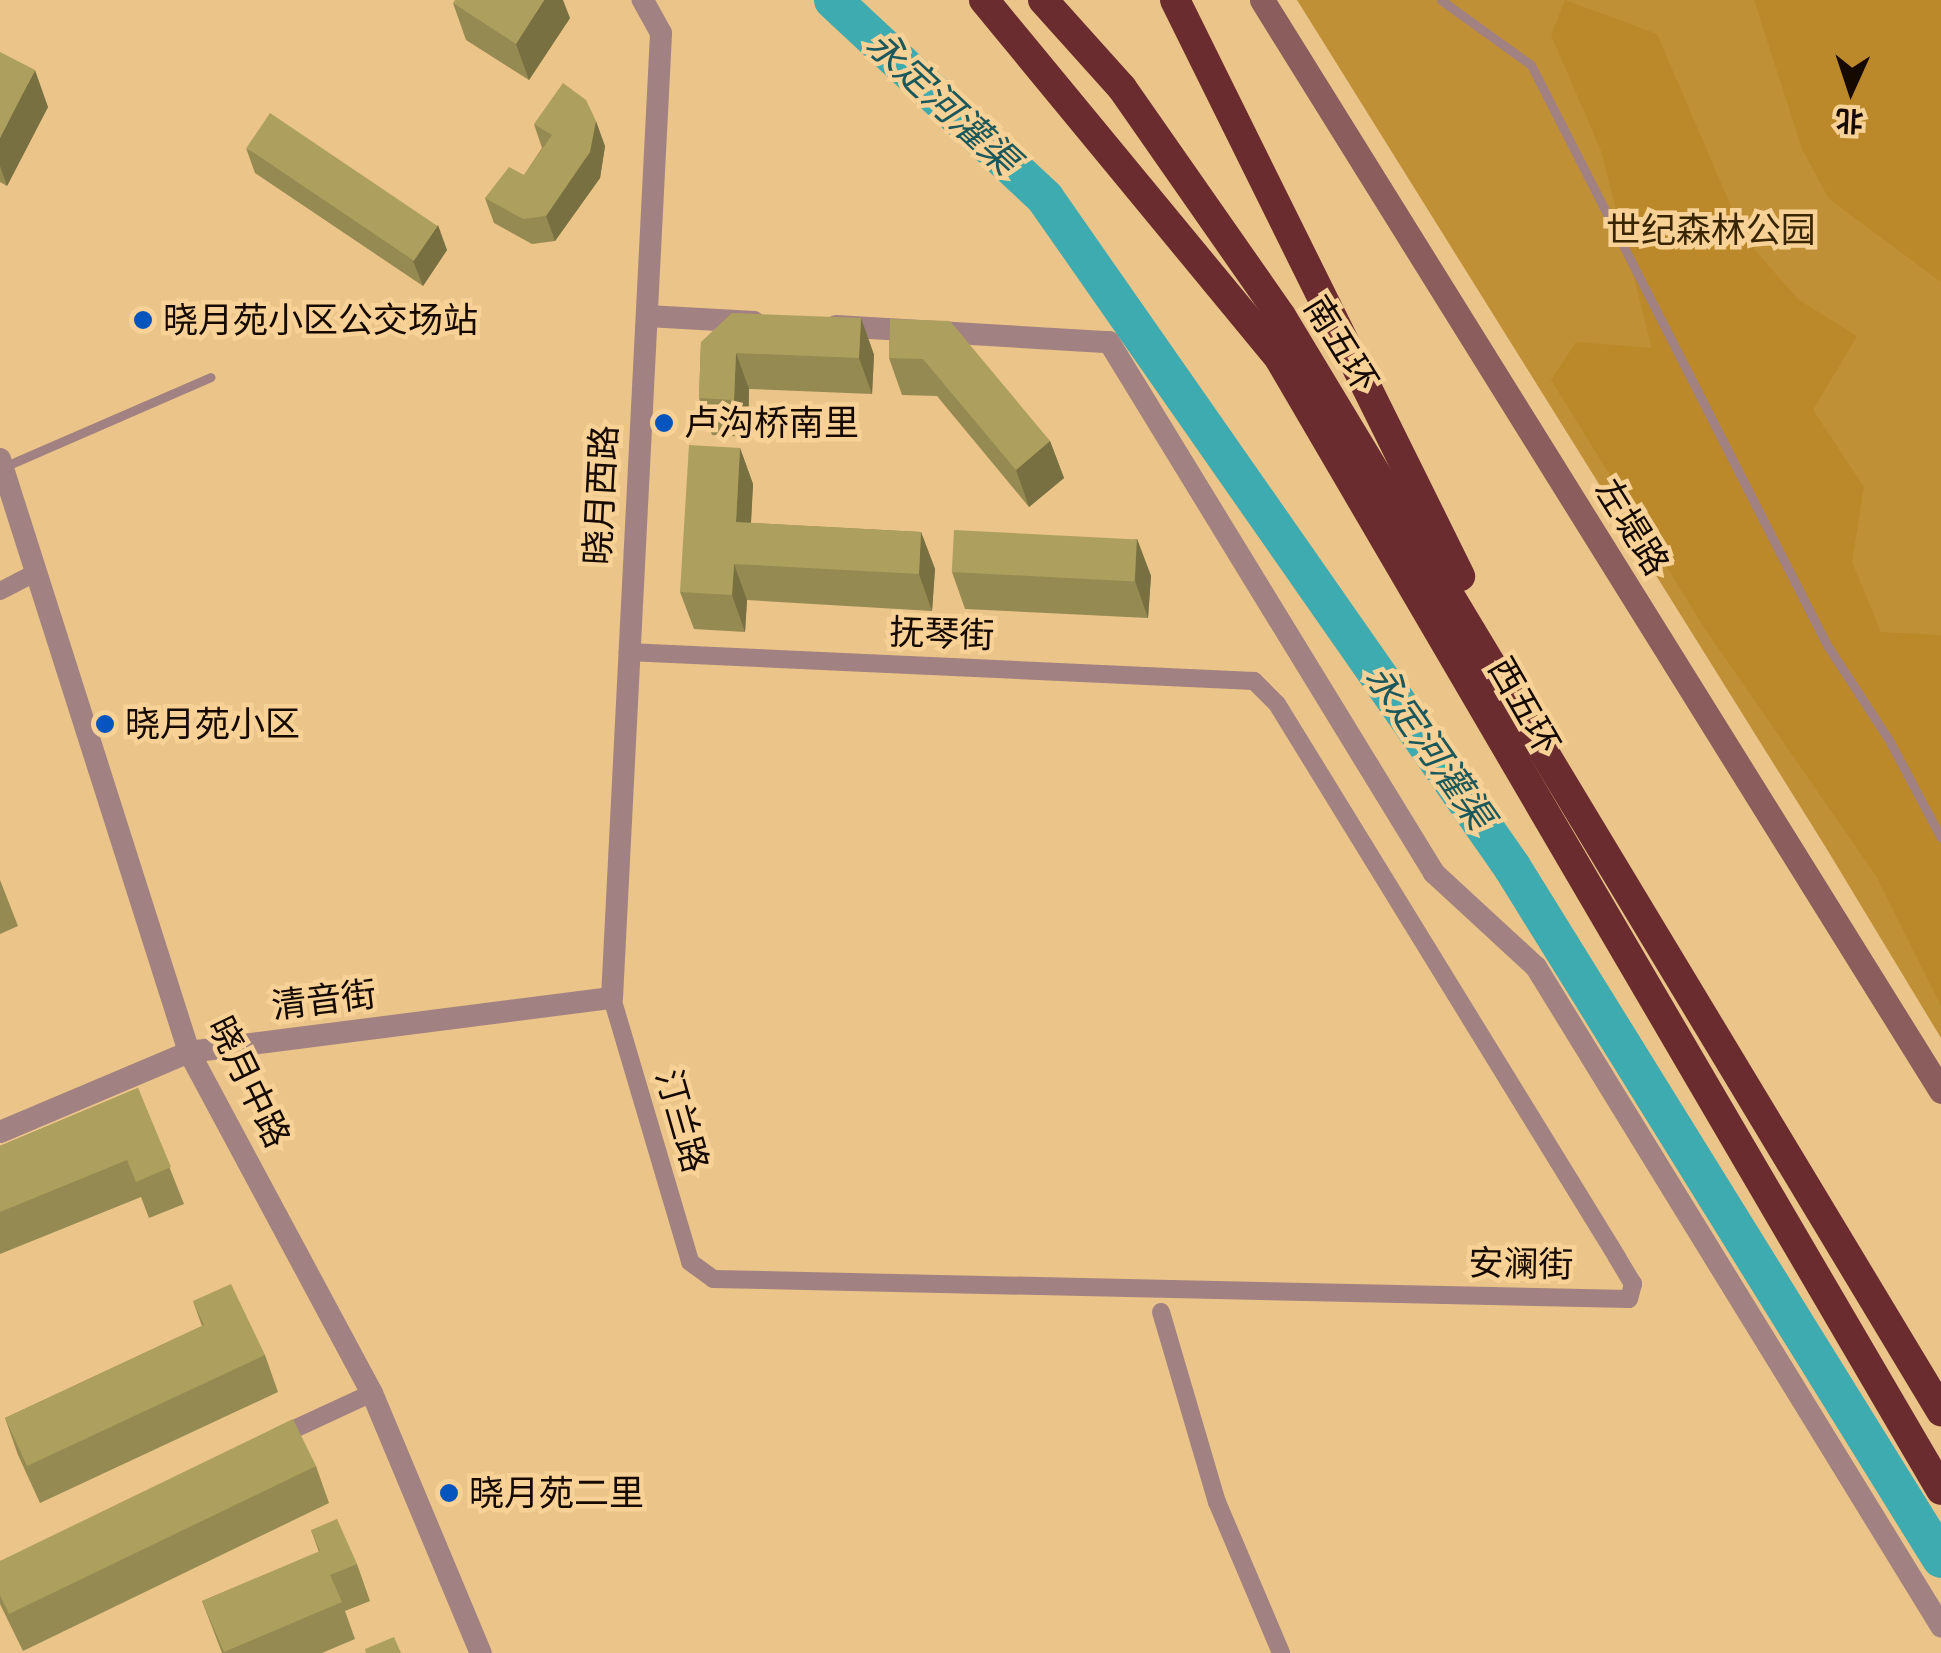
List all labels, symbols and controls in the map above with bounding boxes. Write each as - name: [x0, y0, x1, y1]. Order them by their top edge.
- water label: 永定河灌渠: [857, 22, 1027, 184]
- north arrow: [1801, 40, 1901, 140]
- text: 北: [1835, 103, 1864, 138]
- park label: 世纪森林公园: [1606, 209, 1816, 251]
- street label: 南五环: [1295, 288, 1387, 400]
- place label: 晓月苑小区公交场站: [163, 299, 478, 341]
- marker: 晓月苑小区公交场站: [132, 309, 154, 331]
- place label: 卢沟桥南里: [684, 402, 859, 444]
- marker: 卢沟桥南里: [653, 412, 675, 434]
- street label: 晓月西路: [576, 424, 626, 566]
- street label: 左堤路: [1586, 471, 1678, 583]
- street label: 抚琴街: [889, 611, 995, 657]
- street label: 西五环: [1480, 650, 1568, 762]
- water label: 永定河灌渠: [1356, 656, 1502, 838]
- place label: 晓月苑小区: [125, 703, 300, 745]
- marker: 晓月苑小区: [94, 713, 116, 735]
- street label: 清音街: [269, 973, 379, 1027]
- street label: 晓月中路: [199, 1010, 299, 1154]
- street label: 汀兰路: [647, 1065, 717, 1177]
- street label: 安澜街: [1468, 1242, 1574, 1286]
- place label: 晓月苑二里: [469, 1472, 644, 1514]
- marker: 晓月苑二里: [438, 1482, 460, 1504]

